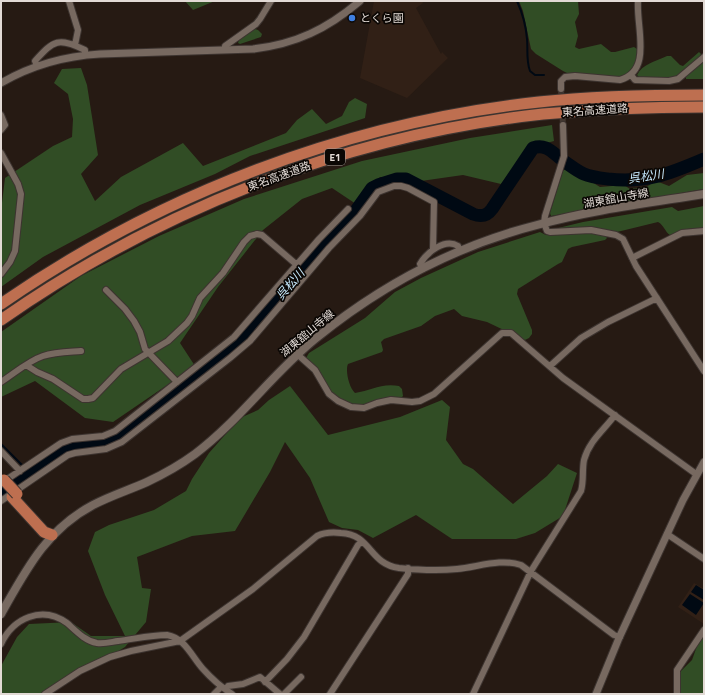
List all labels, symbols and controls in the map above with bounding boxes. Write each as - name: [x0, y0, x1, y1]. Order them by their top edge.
- place label: とくら園: [360, 10, 404, 26]
- marker: とくら園: [347, 13, 357, 23]
- street label: 東名高速道路: [562, 100, 628, 120]
- road number: E1: [325, 149, 345, 165]
- street label: 東名高速道路: [245, 157, 313, 195]
- water label: 呉松川: [627, 164, 667, 188]
- street label: 湖東舘山寺線: [582, 184, 650, 212]
- water label: 呉松川: [271, 263, 310, 304]
- street label: 湖東舘山寺線: [277, 306, 337, 360]

